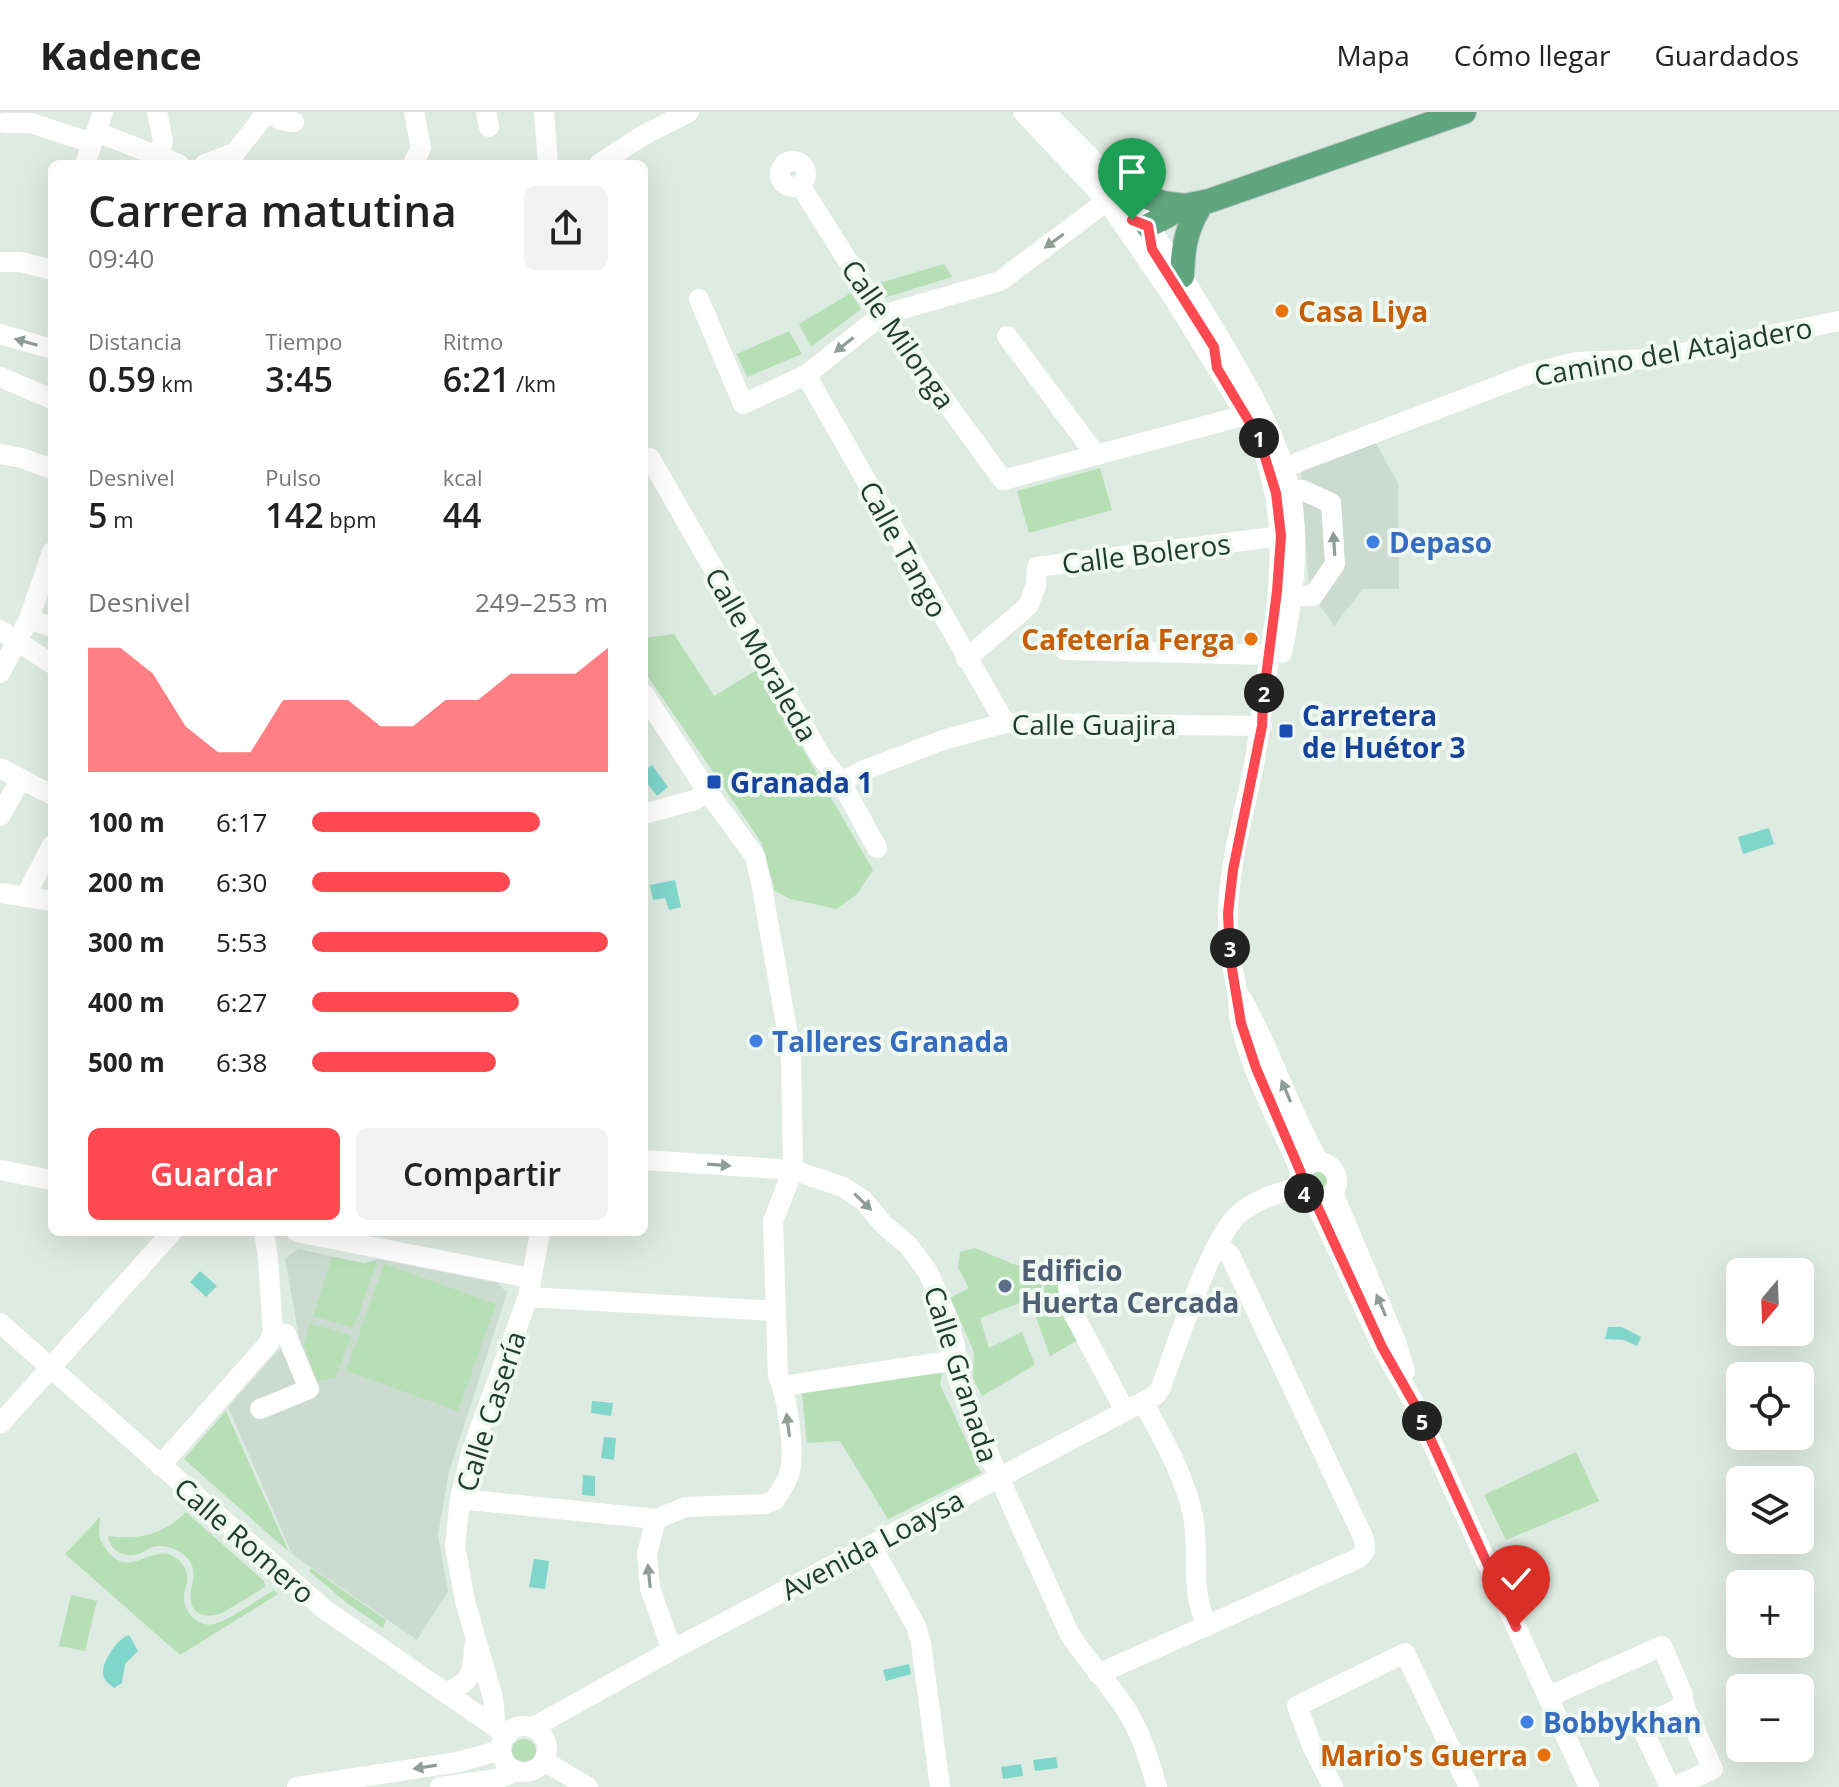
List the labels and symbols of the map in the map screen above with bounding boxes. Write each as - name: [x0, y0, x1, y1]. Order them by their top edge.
- pin: [1098, 138, 1166, 220]
- one-way arrow: [1044, 233, 1064, 249]
- street label: Calle Milonga: [833, 252, 965, 416]
- place label: Casa Liya: [1298, 292, 1428, 330]
- marker: Casa Liya: [1273, 302, 1291, 320]
- street label: Camino del Atajadero: [1531, 308, 1815, 394]
- one-way arrow: [13, 335, 37, 348]
- one-way arrow: [834, 336, 854, 353]
- pin: 1: [1239, 418, 1279, 458]
- street label: Calle Tango: [851, 474, 957, 624]
- place label: Depaso: [1389, 523, 1492, 561]
- street label: Calle Boleros: [1059, 524, 1233, 582]
- one-way arrow: [1327, 531, 1340, 556]
- marker: Depaso: [1364, 533, 1382, 551]
- street label: Calle Moraleda: [697, 560, 827, 748]
- place label: Cafetería Ferga: [1021, 620, 1235, 658]
- marker: Cafetería Ferga: [1242, 630, 1260, 648]
- pin: 2: [1244, 673, 1284, 713]
- place label: Carretera de Huétor 3: [1302, 696, 1465, 766]
- street label: Calle Guajira: [1012, 705, 1176, 743]
- marker: Carretera de Huétor 3: [1277, 722, 1295, 740]
- place label: Granada 1: [730, 763, 873, 801]
- marker: Granada 1: [705, 773, 723, 791]
- pin: 3: [1210, 928, 1250, 968]
- place label: Talleres Granada: [772, 1022, 1009, 1060]
- marker: Talleres Granada: [747, 1032, 765, 1050]
- one-way arrow: [1279, 1080, 1292, 1103]
- one-way arrow: [707, 1159, 732, 1172]
- pin: 4: [1284, 1173, 1324, 1213]
- one-way arrow: [853, 1193, 872, 1211]
- place label: Edificio Huerta Cercada: [1021, 1251, 1239, 1321]
- north arrow: [1726, 1258, 1814, 1346]
- marker: Edificio Huerta Cercada: [996, 1277, 1014, 1295]
- street label: Calle Granada: [916, 1281, 1008, 1467]
- one-way arrow: [1374, 1293, 1387, 1317]
- street label: Calle Casería: [446, 1326, 534, 1496]
- pin: 5: [1402, 1401, 1442, 1441]
- one-way arrow: [782, 1412, 795, 1437]
- street label: Calle Romero: [167, 1468, 323, 1612]
- street label: Avenida Loaysa: [774, 1480, 970, 1608]
- pin: [1482, 1545, 1550, 1627]
- one-way arrow: [643, 1563, 656, 1588]
- place label: Bobbykhan: [1543, 1703, 1702, 1741]
- marker: Bobbykhan: [1518, 1713, 1536, 1731]
- place label: Mario's Guerra: [1320, 1736, 1528, 1774]
- marker: Mario's Guerra: [1535, 1746, 1553, 1764]
- one-way arrow: [413, 1761, 438, 1774]

